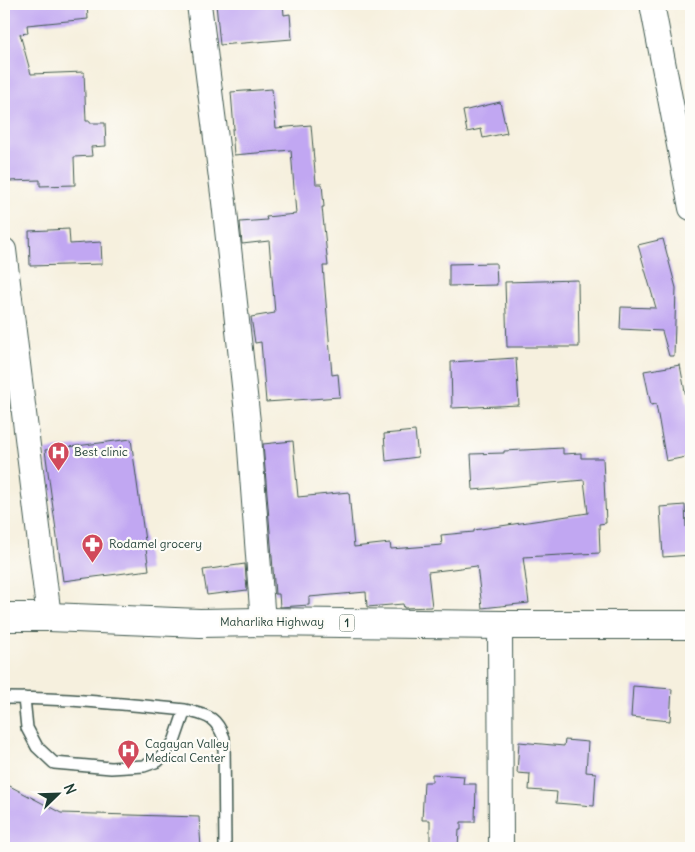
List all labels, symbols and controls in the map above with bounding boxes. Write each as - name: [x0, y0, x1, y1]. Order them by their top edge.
- hospital icon: Best clinic: [46, 440, 70, 471]
- place label: Best clinic: [74, 444, 128, 459]
- pharmacy icon: Rodamel grocery: [81, 532, 105, 563]
- place label: Rodamel grocery: [109, 536, 202, 551]
- street label: Maharlika Highway: [220, 614, 324, 629]
- road number: 1: [340, 614, 354, 632]
- place label: Cagayan Valley Medical Center: [145, 736, 229, 765]
- hospital icon: Cagayan Valley Medical Center: [117, 739, 141, 770]
- north arrow: [32, 770, 82, 820]
- text: N: [60, 781, 80, 797]

